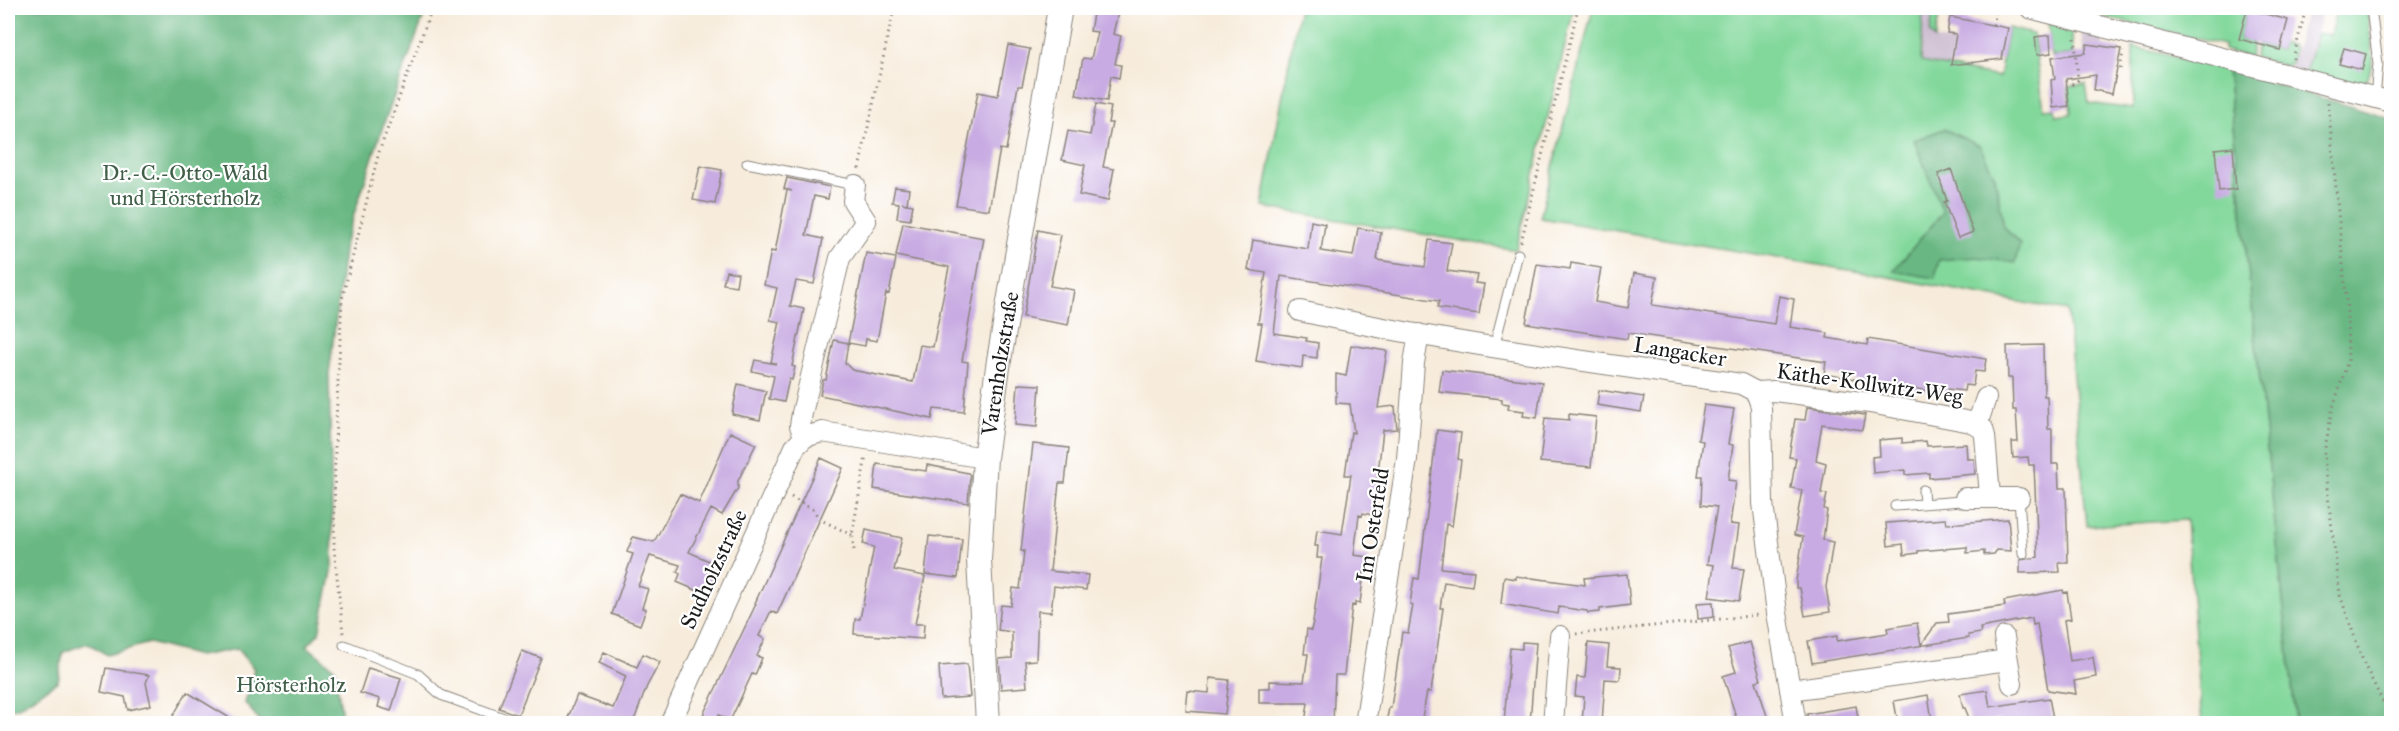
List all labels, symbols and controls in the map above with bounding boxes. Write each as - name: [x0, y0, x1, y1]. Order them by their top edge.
- park label: Dr.-C.-Otto-Wald und Hörsterholz: [102, 159, 268, 211]
- street label: Varenholzstraße: [975, 289, 1025, 438]
- street label: Langacker: [1632, 331, 1729, 372]
- street label: Käthe-Kollwitz-Weg: [1775, 357, 1966, 410]
- street label: Im Osterfeld: [1350, 466, 1395, 584]
- street label: Sudholzstraße: [674, 505, 753, 633]
- park label: Hörsterholz: [236, 671, 346, 698]

